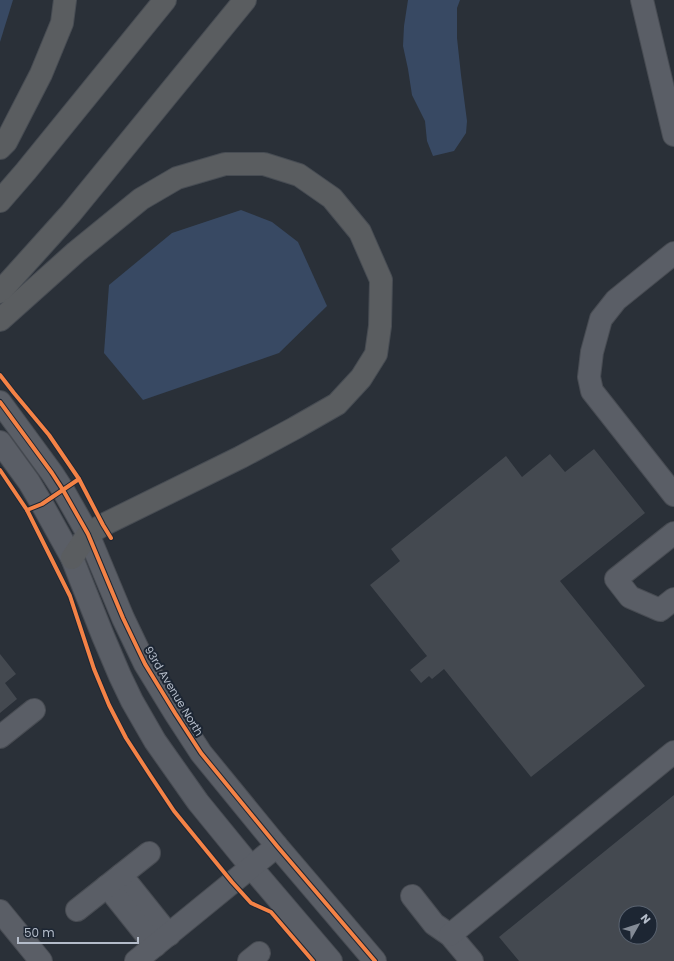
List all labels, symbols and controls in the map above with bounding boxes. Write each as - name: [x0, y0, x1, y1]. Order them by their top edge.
- street label: 93rd Avenue North: [141, 643, 207, 739]
- north arrow: [618, 905, 658, 945]
- text: N: [637, 910, 655, 927]
- scale bar: [18, 919, 138, 945]
- text: 50 m: [24, 924, 55, 941]

